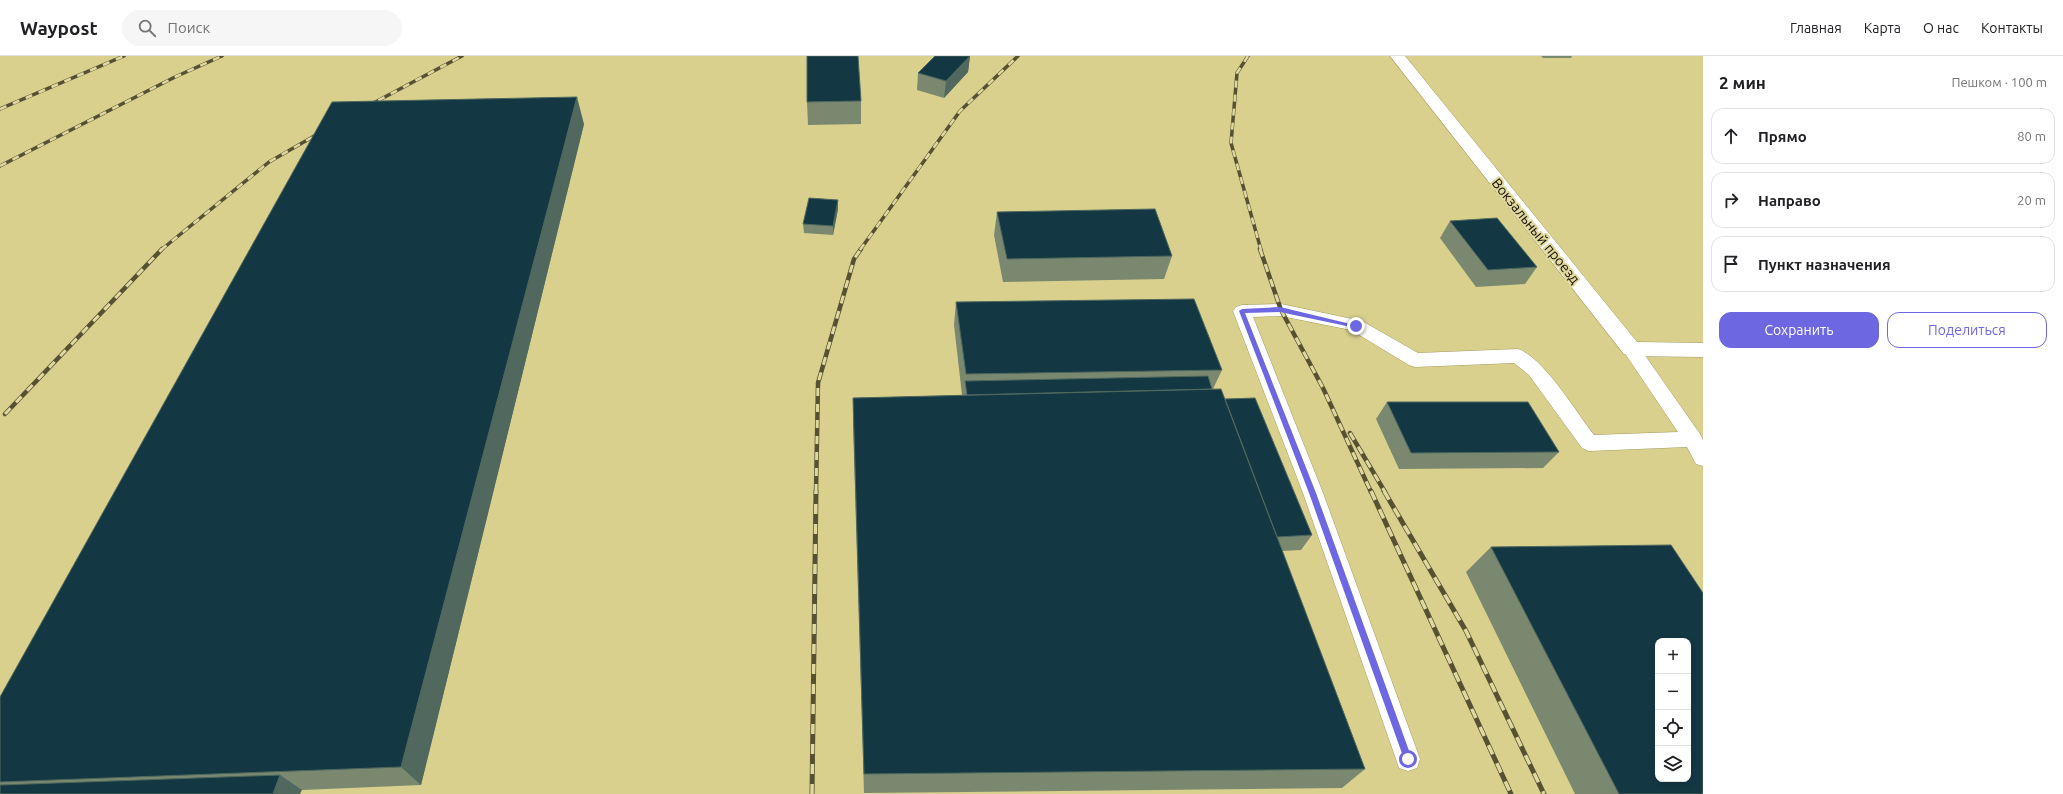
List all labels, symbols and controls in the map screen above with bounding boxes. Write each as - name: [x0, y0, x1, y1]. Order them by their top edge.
- search box: [122, 10, 402, 46]
- text: Waypost: [20, 17, 98, 39]
- icon: search: [136, 17, 158, 39]
- text: Поиск: [168, 19, 210, 36]
- text: Главная: [1790, 20, 1842, 36]
- text: Карта: [1864, 20, 1901, 36]
- text: О нас: [1923, 20, 1959, 36]
- text: Контакты: [1981, 20, 2043, 36]
- text: 2 мин: [1719, 73, 1766, 92]
- text: Пешком · 100 m: [1951, 75, 2047, 89]
- icon: ahead: [1720, 125, 1742, 147]
- text: Прямо: [1758, 128, 1807, 145]
- text: 80 m: [2017, 129, 2046, 143]
- street label: Вокзальный проезд: [1489, 175, 1583, 287]
- icon: right: [1720, 189, 1742, 211]
- text: Направо: [1758, 192, 1821, 209]
- text: 20 m: [2017, 193, 2046, 207]
- icon: arrive: [1720, 253, 1742, 275]
- text: Пункт назначения: [1758, 256, 1891, 273]
- button: Сохранить: [1719, 312, 1879, 348]
- button: Поделиться: [1887, 312, 2047, 348]
- route end: [1347, 317, 1365, 335]
- map controls: [1655, 638, 1691, 782]
- button: +: [1655, 638, 1691, 674]
- button: −: [1655, 674, 1691, 710]
- button: locate: [1655, 710, 1691, 746]
- button: layers: [1655, 746, 1691, 782]
- route start: [1399, 750, 1417, 768]

